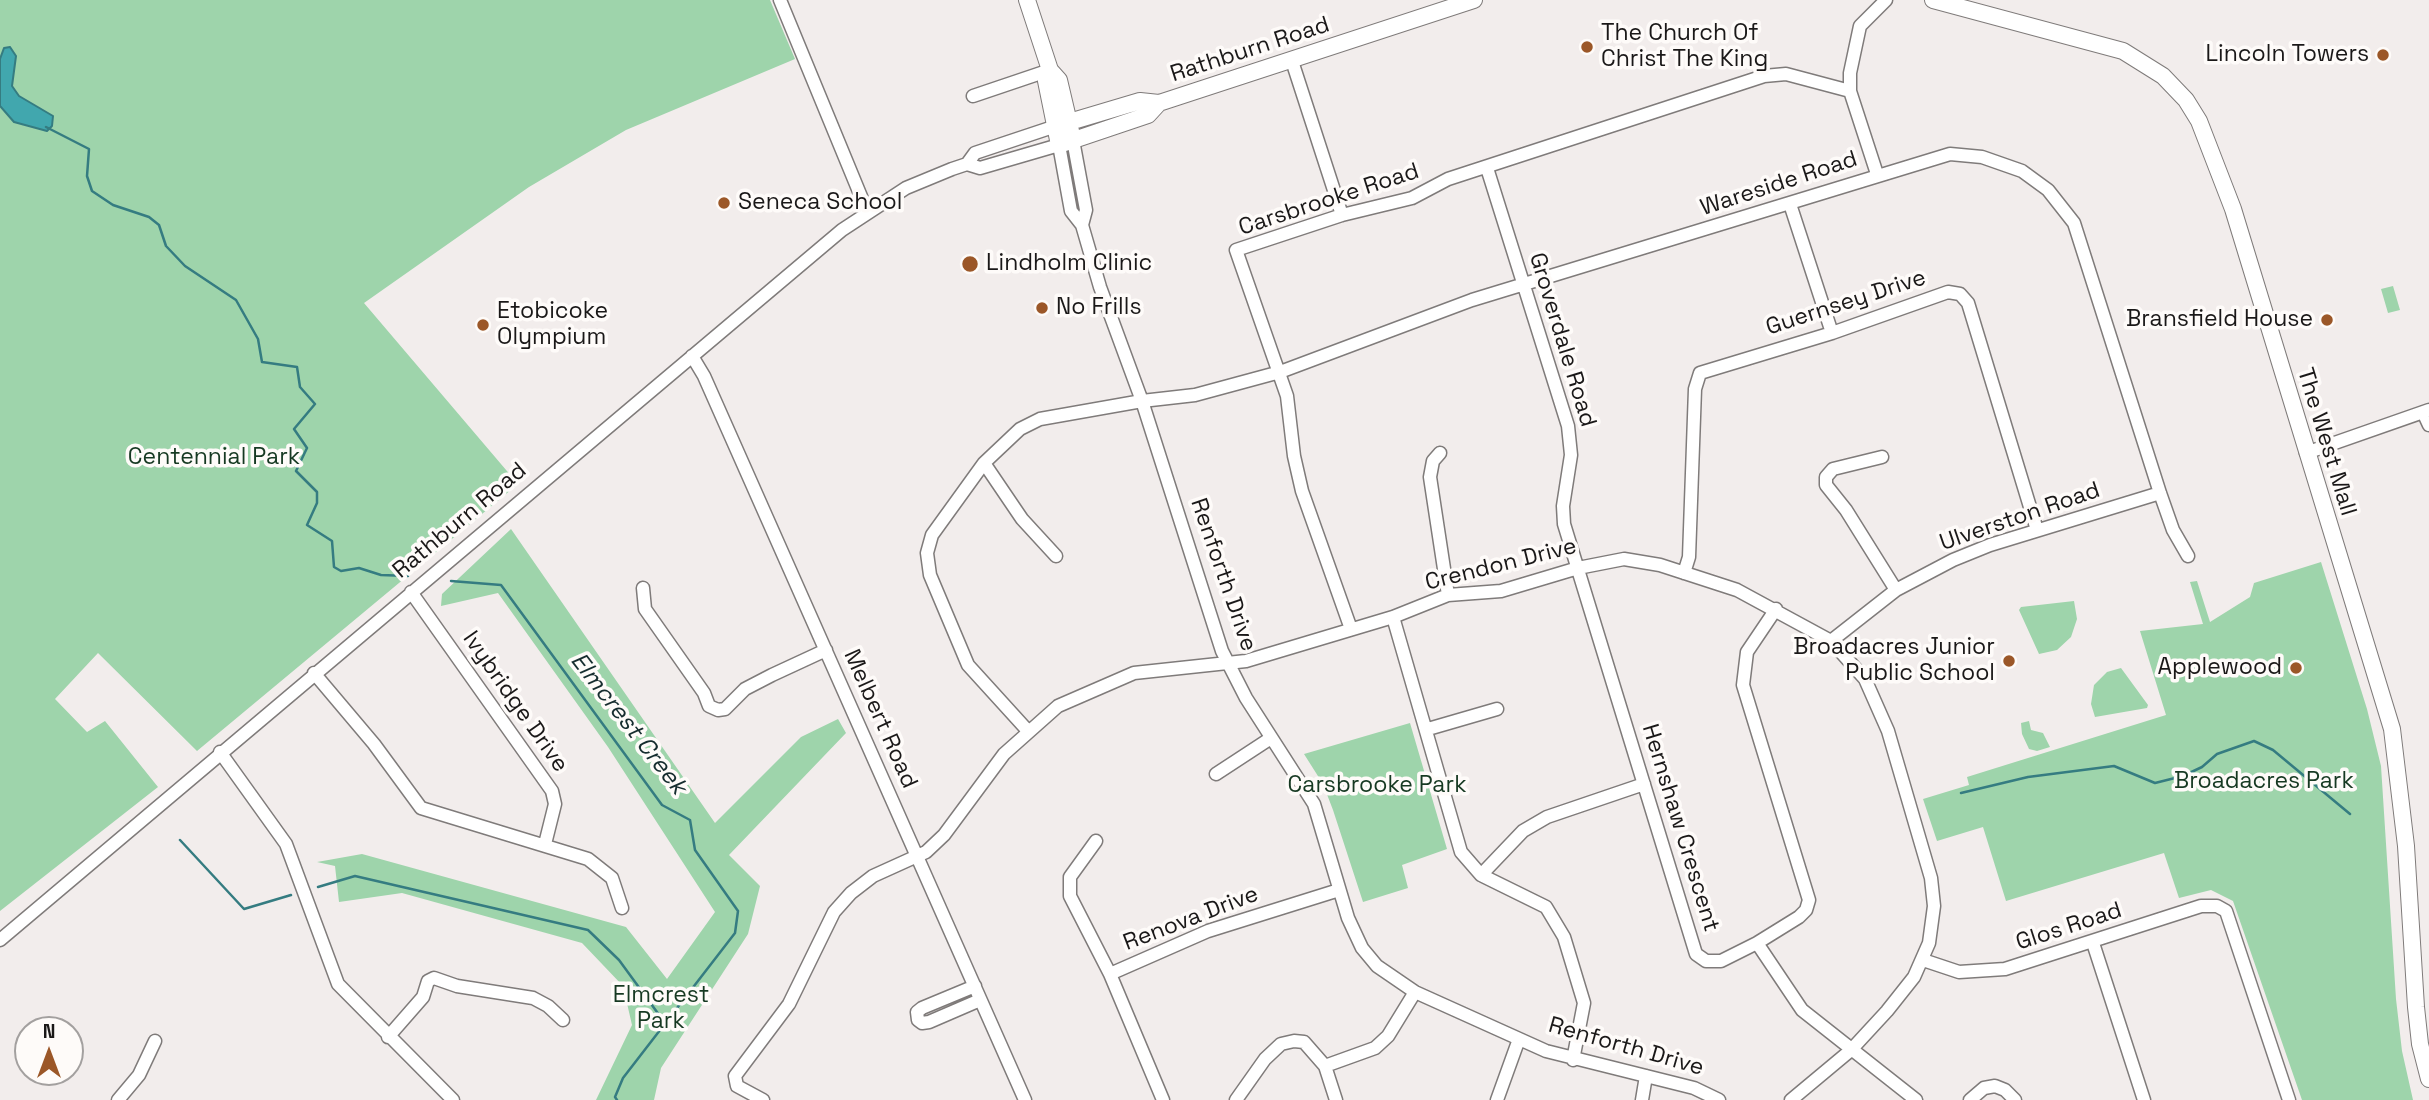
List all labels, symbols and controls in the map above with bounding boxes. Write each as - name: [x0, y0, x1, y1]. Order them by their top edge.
- street label: Rathburn Road: [1167, 11, 1333, 89]
- place label: The Church Of Christ The King: [1601, 20, 1768, 74]
- marker: The Church Of Christ The King: [1579, 39, 1595, 55]
- place label: Lincoln Towers: [2206, 41, 2369, 69]
- marker: Lincoln Towers: [2375, 47, 2391, 63]
- street label: Wareside Road: [1697, 146, 1861, 222]
- street label: Carsbrooke Road: [1235, 158, 1423, 242]
- place label: Seneca School: [738, 189, 902, 217]
- marker: Seneca School: [716, 195, 732, 211]
- place label: Lindholm Clinic: [986, 250, 1152, 278]
- street label: Groverdale Road: [1522, 250, 1602, 430]
- marker: Lindholm Clinic: [960, 254, 980, 274]
- street label: Guernsey Drive: [1763, 264, 1929, 342]
- place label: No Frills: [1056, 294, 1142, 322]
- place label: Etobicoke Olympium: [497, 298, 608, 352]
- marker: No Frills: [1034, 300, 1050, 316]
- place label: Bransfield House: [2126, 306, 2313, 334]
- marker: Bransfield House: [2319, 312, 2335, 328]
- marker: Etobicoke Olympium: [475, 317, 491, 333]
- street label: The West Mall: [2290, 365, 2362, 519]
- park label: Centennial Park: [128, 444, 300, 472]
- street label: Rathburn Road: [388, 457, 532, 585]
- street label: Ulverston Road: [1936, 477, 2104, 557]
- street label: Renforth Drive: [1184, 495, 1262, 655]
- street label: Crendon Drive: [1423, 533, 1579, 597]
- street label: Ivybridge Drive: [456, 626, 574, 778]
- place label: Broadacres Junior Public School: [1793, 634, 1995, 688]
- street label: Melbert Road: [837, 645, 923, 793]
- water label: Elmcrest Creek: [564, 647, 692, 801]
- marker: Broadacres Junior Public School: [2001, 653, 2017, 669]
- place label: Applewood: [2157, 654, 2282, 682]
- marker: Applewood: [2288, 660, 2304, 676]
- street label: Hernshaw Crescent: [1635, 721, 1725, 935]
- park label: Broadacres Park: [2174, 768, 2354, 796]
- park label: Carsbrooke Park: [1287, 772, 1467, 800]
- street label: Renova Drive: [1120, 881, 1262, 957]
- street label: Glos Road: [2013, 897, 2125, 957]
- park label: Elmcrest Park: [613, 982, 709, 1036]
- street label: Renforth Drive: [1545, 1012, 1707, 1082]
- north arrow: [14, 1016, 84, 1086]
- text: N: [43, 1019, 55, 1044]

